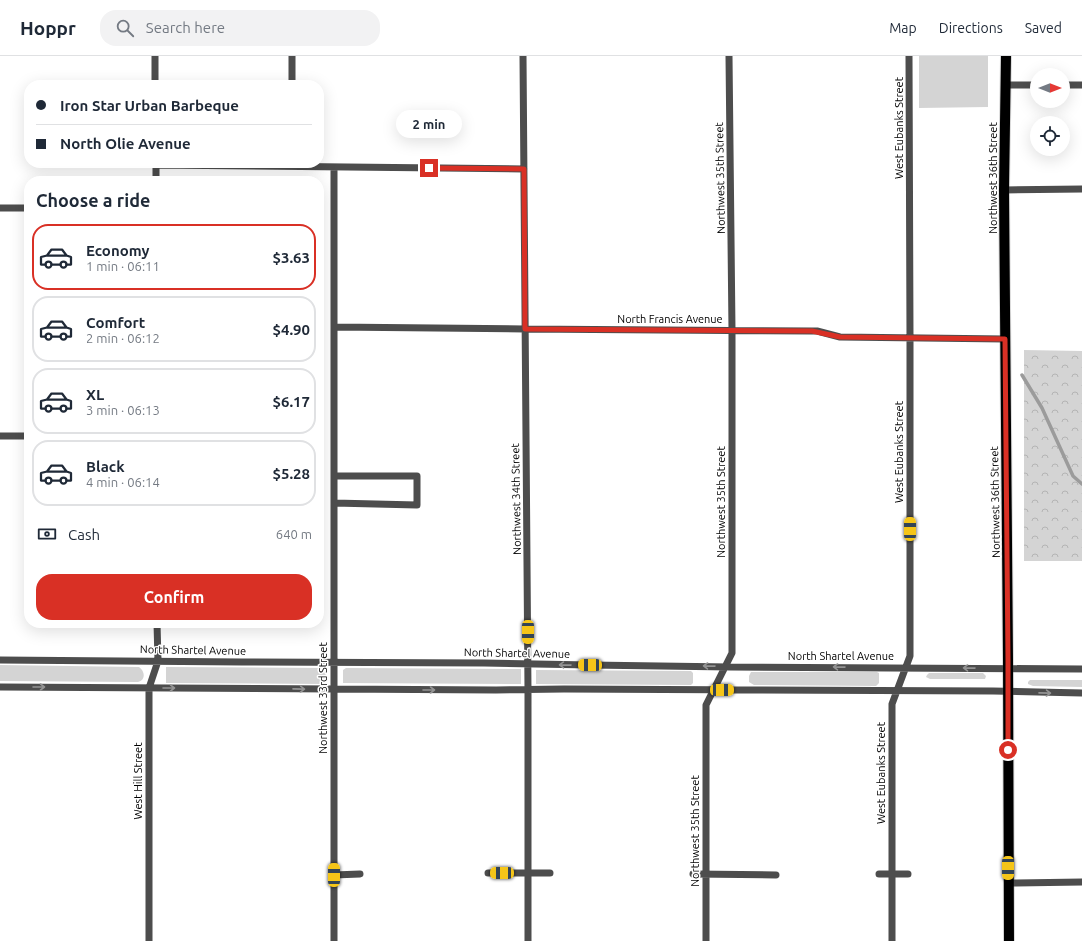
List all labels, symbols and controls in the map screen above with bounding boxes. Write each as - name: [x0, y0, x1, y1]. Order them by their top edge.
- search box: [100, 10, 380, 46]
- text: Hoppr: [20, 17, 76, 39]
- icon: search: [114, 17, 136, 39]
- text: Search here: [146, 19, 225, 36]
- text: Map: [889, 20, 917, 36]
- text: Directions: [939, 20, 1003, 36]
- text: Saved: [1025, 20, 1062, 36]
- north arrow: [1030, 68, 1070, 108]
- map controls: [1030, 68, 1070, 156]
- street label: West Eubanks Street: [893, 76, 905, 179]
- text: Iron Star Urban Barbeque: [60, 97, 239, 114]
- callout: 2 min: [396, 110, 462, 138]
- button: locate: [1030, 116, 1070, 156]
- text: 2 min: [413, 117, 445, 131]
- street label: Northwest 35th Street: [713, 121, 727, 234]
- street label: Northwest 36th Street: [987, 122, 999, 234]
- text: North Olie Avenue: [60, 135, 191, 152]
- route end: [420, 159, 438, 177]
- text: Choose a ride: [36, 190, 150, 210]
- icon: car: [38, 239, 74, 275]
- text: Economy: [86, 242, 150, 259]
- text: $3.63: [272, 249, 310, 266]
- text: 1 min · 06:11: [86, 259, 160, 273]
- icon: car: [38, 311, 74, 347]
- street label: North Francis Avenue: [617, 313, 723, 325]
- text: Comfort: [86, 314, 145, 331]
- text: $4.90: [272, 321, 310, 338]
- text: 2 min · 06:12: [86, 331, 160, 345]
- icon: car: [38, 383, 74, 419]
- text: XL: [86, 386, 104, 403]
- text: $6.17: [272, 393, 310, 410]
- street label: West Eubanks Street: [893, 400, 905, 503]
- text: 3 min · 06:13: [86, 403, 160, 417]
- street label: Northwest 34th Street: [509, 442, 523, 555]
- street label: Northwest 36th Street: [988, 445, 1002, 558]
- street label: Northwest 35th Street: [715, 446, 727, 558]
- icon: car: [38, 455, 74, 491]
- text: Black: [86, 458, 125, 475]
- text: $5.28: [272, 465, 310, 482]
- text: 4 min · 06:14: [86, 475, 160, 489]
- car: [904, 517, 916, 541]
- icon: cash: [36, 523, 58, 545]
- text: Cash: [68, 526, 100, 543]
- text: 640 m: [276, 527, 312, 541]
- button: Confirm: [36, 574, 312, 620]
- car: [522, 620, 534, 644]
- street label: Northwest 33rd Street: [317, 642, 329, 754]
- street label: North Shartel Avenue: [140, 643, 246, 657]
- street label: North Shartel Avenue: [464, 646, 570, 660]
- street label: North Shartel Avenue: [788, 650, 894, 662]
- car: [578, 659, 602, 671]
- one-way arrow: [559, 661, 572, 669]
- one-way arrow: [703, 663, 716, 670]
- one-way arrow: [833, 663, 846, 671]
- one-way arrow: [963, 664, 976, 672]
- one-way arrow: [32, 683, 45, 691]
- one-way arrow: [162, 684, 175, 692]
- car: [710, 684, 734, 696]
- one-way arrow: [292, 685, 305, 693]
- one-way arrow: [422, 686, 435, 694]
- one-way arrow: [1038, 689, 1051, 697]
- street label: West Eubanks Street: [875, 721, 887, 824]
- route start: [999, 741, 1017, 759]
- street label: West Hill Street: [132, 742, 144, 820]
- street label: Northwest 35th Street: [689, 775, 701, 887]
- car: [1002, 856, 1014, 880]
- car: [328, 863, 340, 887]
- car: [490, 867, 514, 879]

